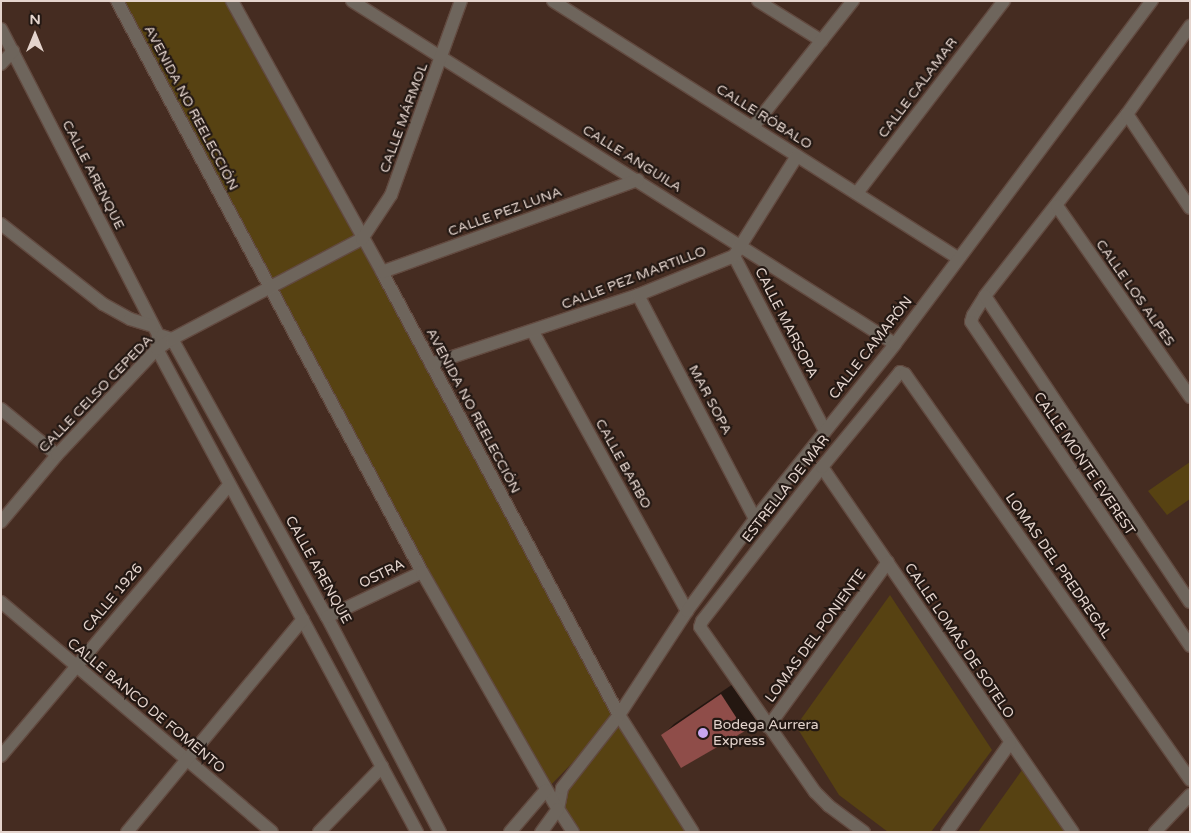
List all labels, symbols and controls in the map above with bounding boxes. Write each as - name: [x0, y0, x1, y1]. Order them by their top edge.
- north arrow: [10, 10, 60, 60]
- text: N: [29, 11, 41, 28]
- street label: AVENIDA NO REELECCIÓN: [140, 22, 242, 194]
- street label: CALLE CALAMAR: [875, 35, 961, 141]
- street label: CALLE MÁRMOL: [376, 61, 432, 175]
- street label: CALLE RÓBALO: [713, 81, 815, 153]
- street label: CALLE ARENQUE: [58, 118, 128, 232]
- street label: CALLE ANGUILA: [579, 122, 685, 196]
- street label: CALLE PEZ LUNA: [446, 184, 564, 240]
- street label: CALLE LOS ALPES: [1092, 237, 1178, 349]
- street label: CALLE PEZ MARTILLO: [559, 243, 709, 313]
- street label: CALLE MARSOPA: [751, 265, 821, 381]
- street label: CALLE CAMARÓN: [826, 293, 916, 403]
- street label: AVENIDA NO REELECCIÓN: [422, 325, 524, 497]
- street label: CALLE CELSO CEPEDA: [35, 332, 157, 456]
- street label: MAR SOPA: [685, 362, 735, 438]
- street label: CALLE MONTE EVEREST: [1030, 389, 1138, 539]
- street label: CALLE BARBO: [591, 416, 655, 512]
- street label: ESTRELLA DE MAR: [739, 432, 833, 546]
- street label: LOMAS DEL PREDREGAL: [1001, 490, 1115, 642]
- street label: CALLE ARENQUE: [281, 513, 355, 627]
- street label: OSTRA: [357, 556, 407, 592]
- street label: CALLE 1926: [80, 560, 146, 636]
- street label: CALLE LOMAS DE SOTELO: [901, 560, 1017, 722]
- street label: LOMAS DEL PONIENTE: [762, 566, 870, 706]
- street label: CALLE BANCO DE FOMENTO: [64, 635, 228, 777]
- place label: Bodega Aurrera Express: [713, 717, 819, 750]
- marker: Bodega Aurrera Express: [697, 727, 709, 739]

